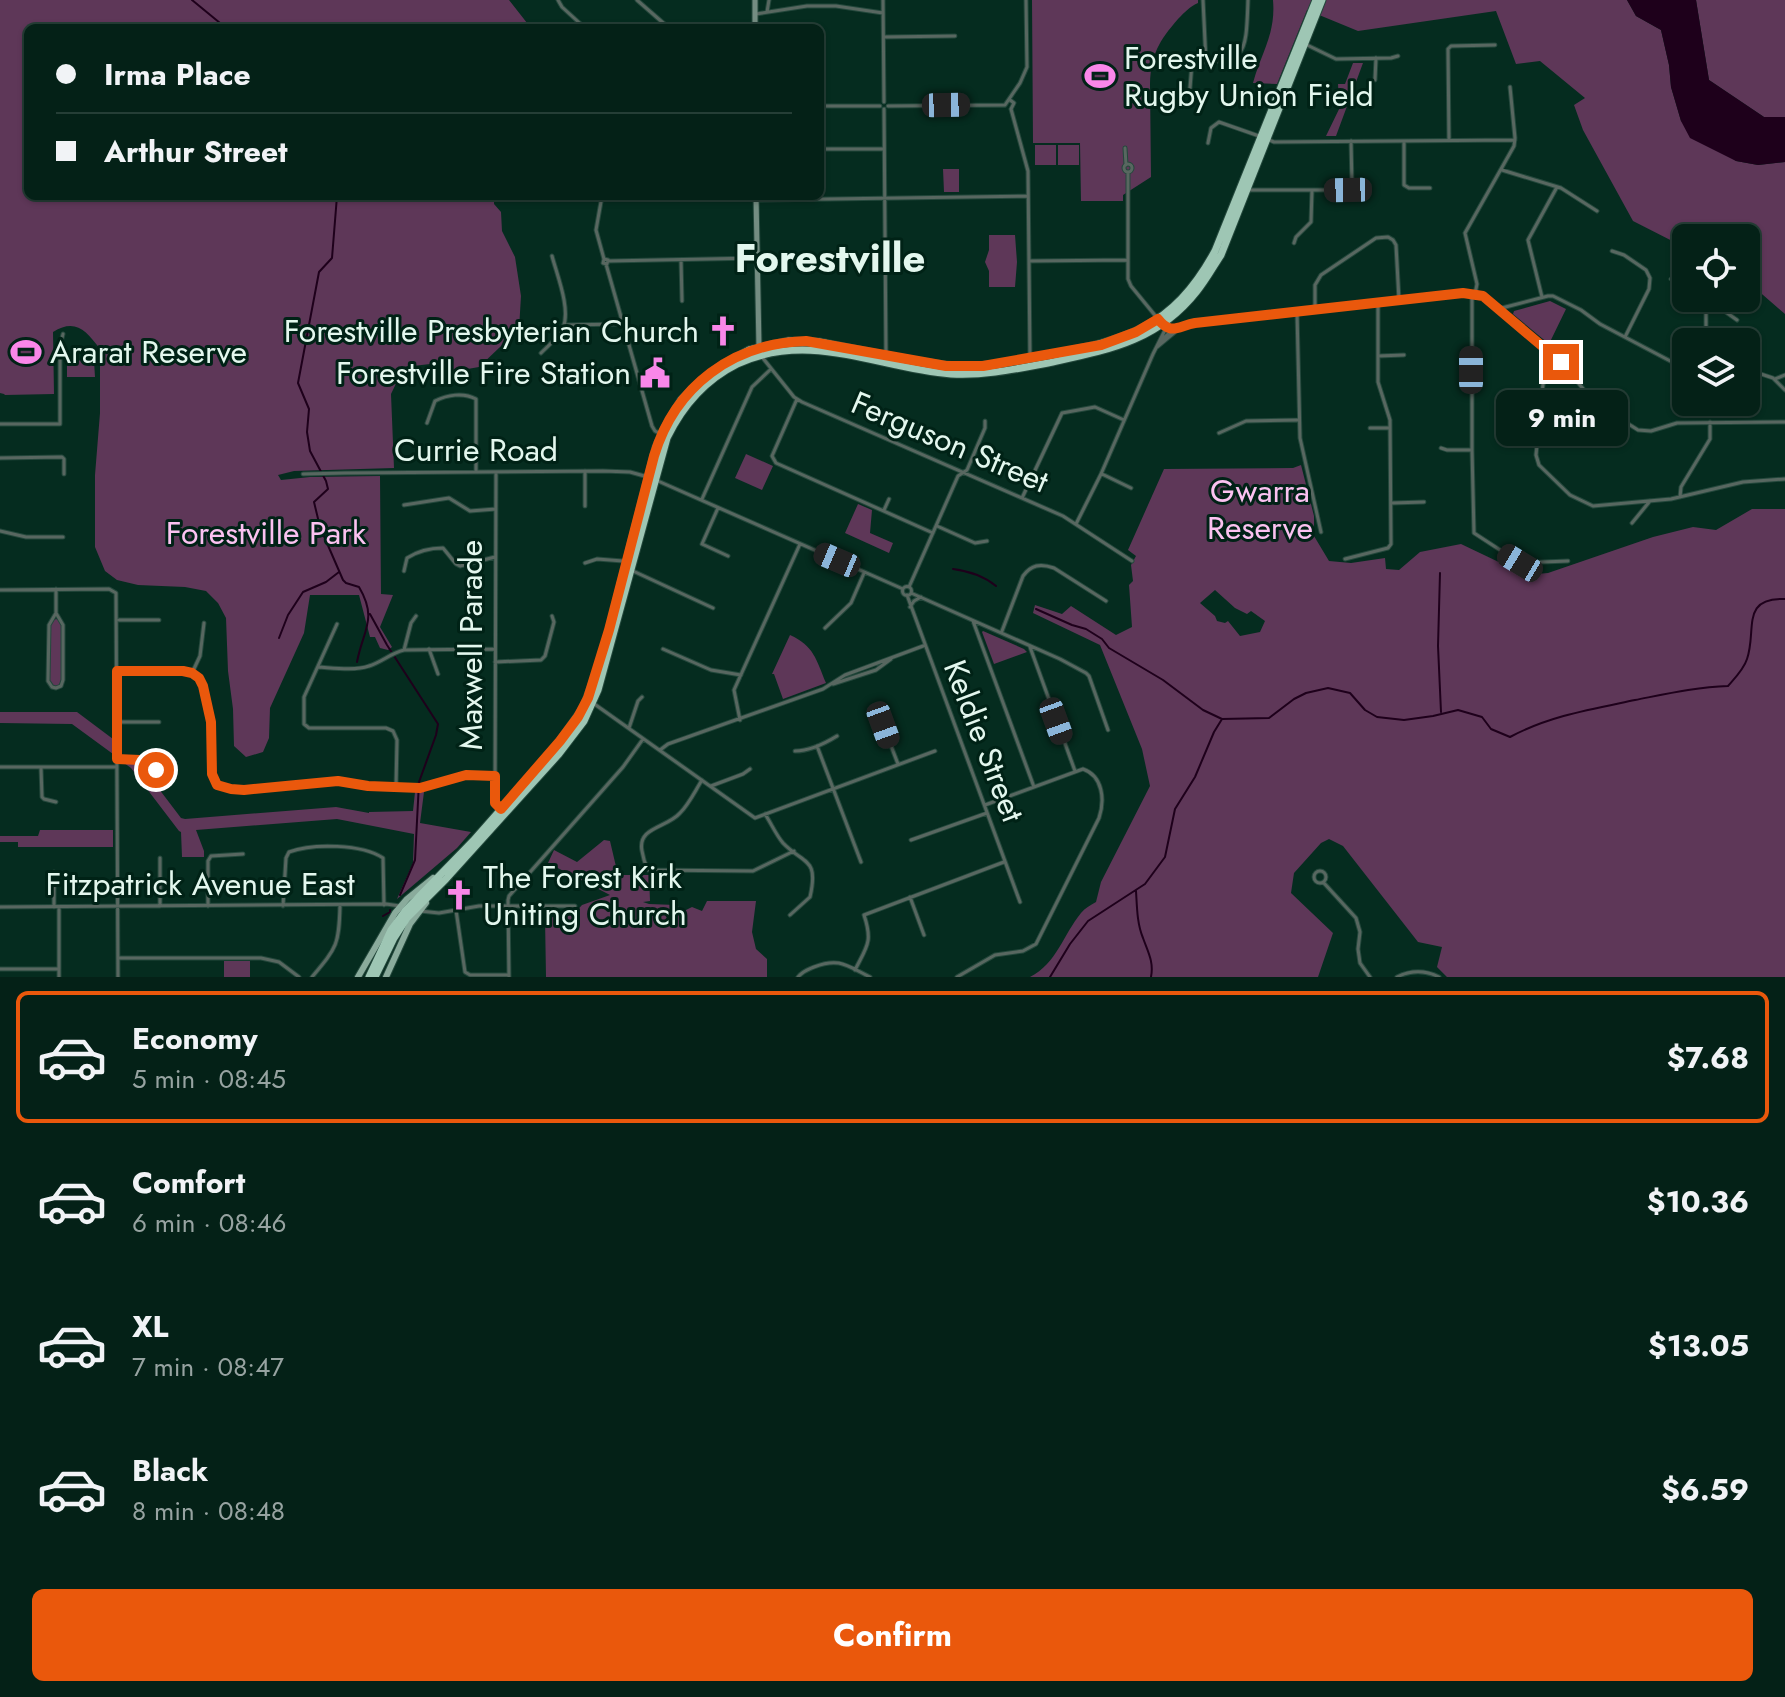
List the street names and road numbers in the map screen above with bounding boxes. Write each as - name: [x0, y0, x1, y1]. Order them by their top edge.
- street label: Ferguson Street: [844, 380, 1056, 504]
- street label: Currie Road: [394, 427, 558, 473]
- street label: Maxwell Parade: [448, 540, 494, 750]
- street label: Keldie Street: [932, 653, 1036, 829]
- street label: Fitzpatrick Avenue East: [45, 861, 355, 907]

